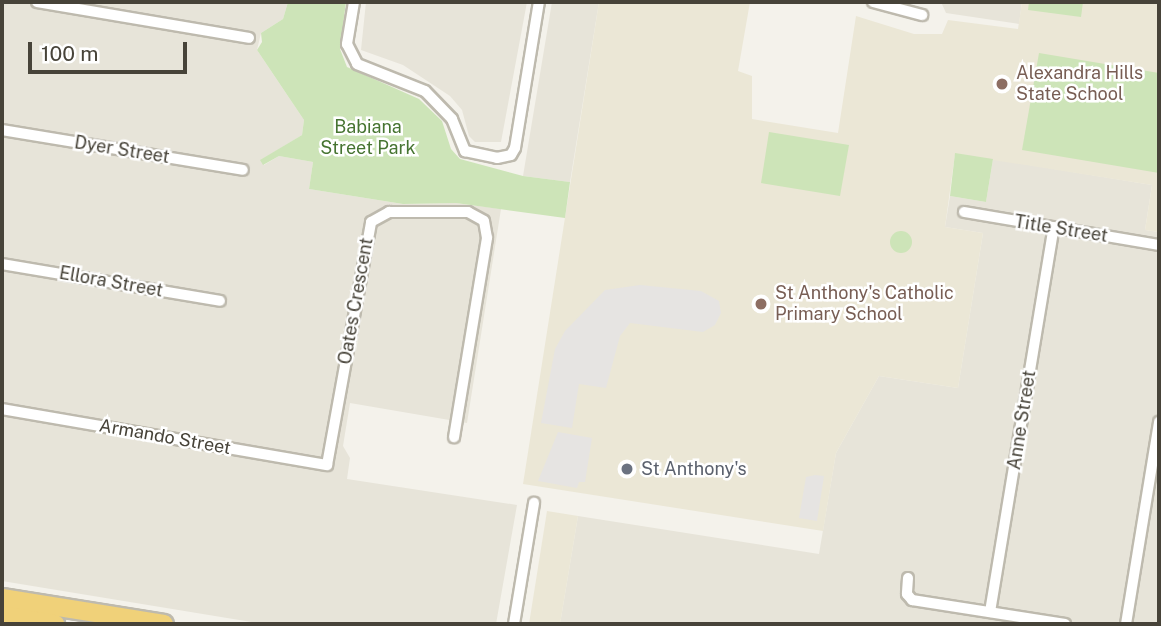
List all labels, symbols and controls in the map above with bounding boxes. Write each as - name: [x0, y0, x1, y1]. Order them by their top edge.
- scale bar: [32, 28, 191, 72]
- text: 100 m: [41, 41, 98, 66]
- place label: Alexandra Hills State School: [1016, 63, 1143, 106]
- marker: Alexandra Hills State School: [994, 76, 1010, 92]
- park label: Babiana Street Park: [320, 117, 416, 160]
- street label: Dyer Street: [73, 132, 171, 168]
- street label: Title Street: [1013, 211, 1109, 247]
- street label: Oates Crescent: [334, 236, 378, 366]
- street label: Ellora Street: [57, 262, 165, 302]
- place label: St Anthony's Catholic Primary School: [775, 283, 954, 326]
- marker: St Anthony's Catholic Primary School: [753, 296, 769, 312]
- street label: Anne Street: [1003, 369, 1041, 471]
- street label: Armando Street: [97, 415, 233, 459]
- place label: St Anthony's: [641, 458, 747, 480]
- marker: St Anthony's: [619, 461, 635, 477]

